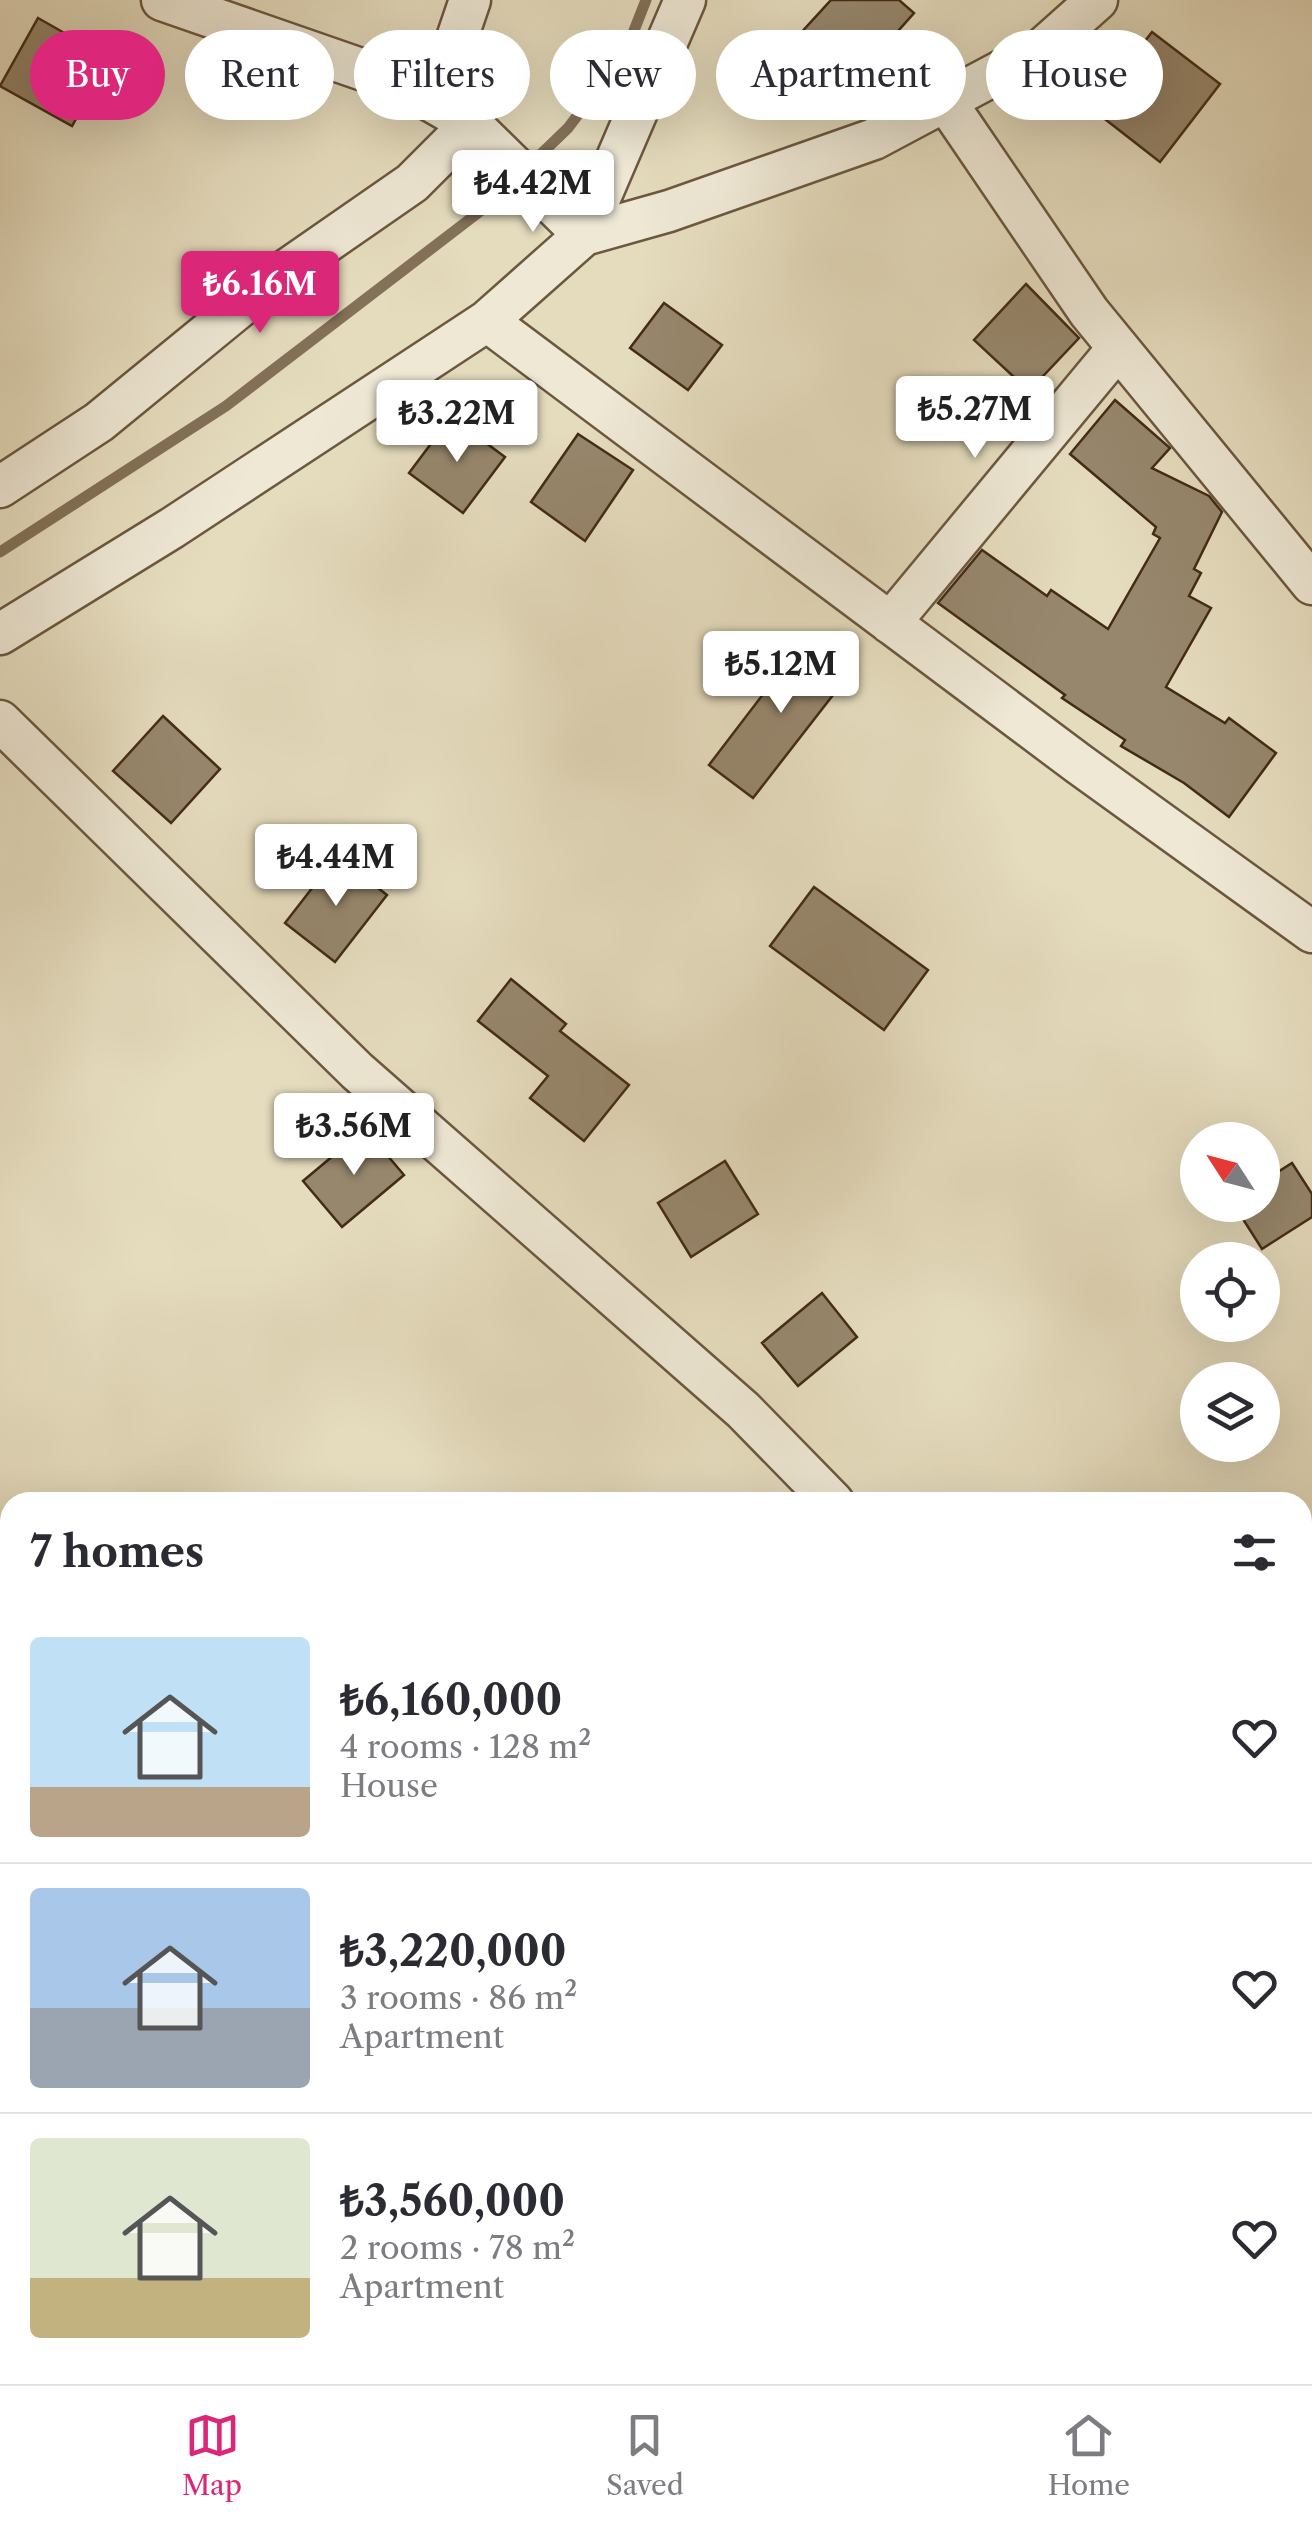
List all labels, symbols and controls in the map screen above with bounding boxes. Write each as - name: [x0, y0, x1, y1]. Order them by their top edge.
- chip: Buy: [30, 30, 165, 120]
- chip: Rent: [185, 30, 334, 120]
- chip: Filters: [354, 30, 530, 120]
- chip: New: [550, 30, 696, 120]
- chip: Apartment: [716, 30, 966, 120]
- chip: House: [986, 30, 1163, 120]
- pin: ₺4.42M: [452, 150, 614, 235]
- text: ₺4.42M: [474, 163, 592, 202]
- pin: ₺6.16M: [179, 251, 341, 336]
- text: ₺6.16M: [203, 264, 317, 303]
- pin: ₺5.27M: [894, 376, 1056, 461]
- pin: ₺3.22M: [376, 380, 538, 465]
- text: ₺5.27M: [918, 389, 1032, 428]
- text: ₺3.22M: [398, 393, 516, 432]
- pin: ₺5.12M: [700, 631, 862, 716]
- text: ₺5.12M: [725, 644, 837, 683]
- pin: ₺4.44M: [255, 824, 417, 909]
- text: ₺4.44M: [277, 837, 395, 876]
- pin: ₺3.56M: [273, 1093, 435, 1178]
- text: ₺3.56M: [296, 1106, 412, 1145]
- north arrow: [1180, 1122, 1280, 1222]
- map controls: [1180, 1122, 1280, 1462]
- button: locate: [1180, 1242, 1280, 1342]
- button: layers: [1180, 1362, 1280, 1462]
- icon: filters: [1227, 1525, 1282, 1580]
- text: 7 homes: [30, 1526, 204, 1578]
- text: ₺6,160,000: [340, 1674, 562, 1726]
- icon: home: [110, 1677, 230, 1797]
- icon: heart: [1227, 1710, 1282, 1765]
- text: 4 rooms · 128 m²: [340, 1727, 591, 1766]
- text: House: [340, 1766, 438, 1805]
- text: ₺3,220,000: [340, 1925, 566, 1977]
- icon: home: [110, 1928, 230, 2048]
- icon: heart: [1227, 1961, 1282, 2016]
- text: 3 rooms · 86 m²: [340, 1978, 577, 2017]
- text: Apartment: [340, 2017, 504, 2056]
- text: ₺3,560,000: [340, 2175, 565, 2227]
- icon: home: [110, 2178, 230, 2298]
- icon: heart: [1227, 2211, 1282, 2266]
- text: 2 rooms · 78 m²: [340, 2228, 575, 2267]
- text: Apartment: [340, 2267, 504, 2306]
- tab: Map: [182, 2408, 242, 2502]
- tab: Saved: [606, 2408, 684, 2502]
- tab: Home: [1048, 2408, 1130, 2502]

